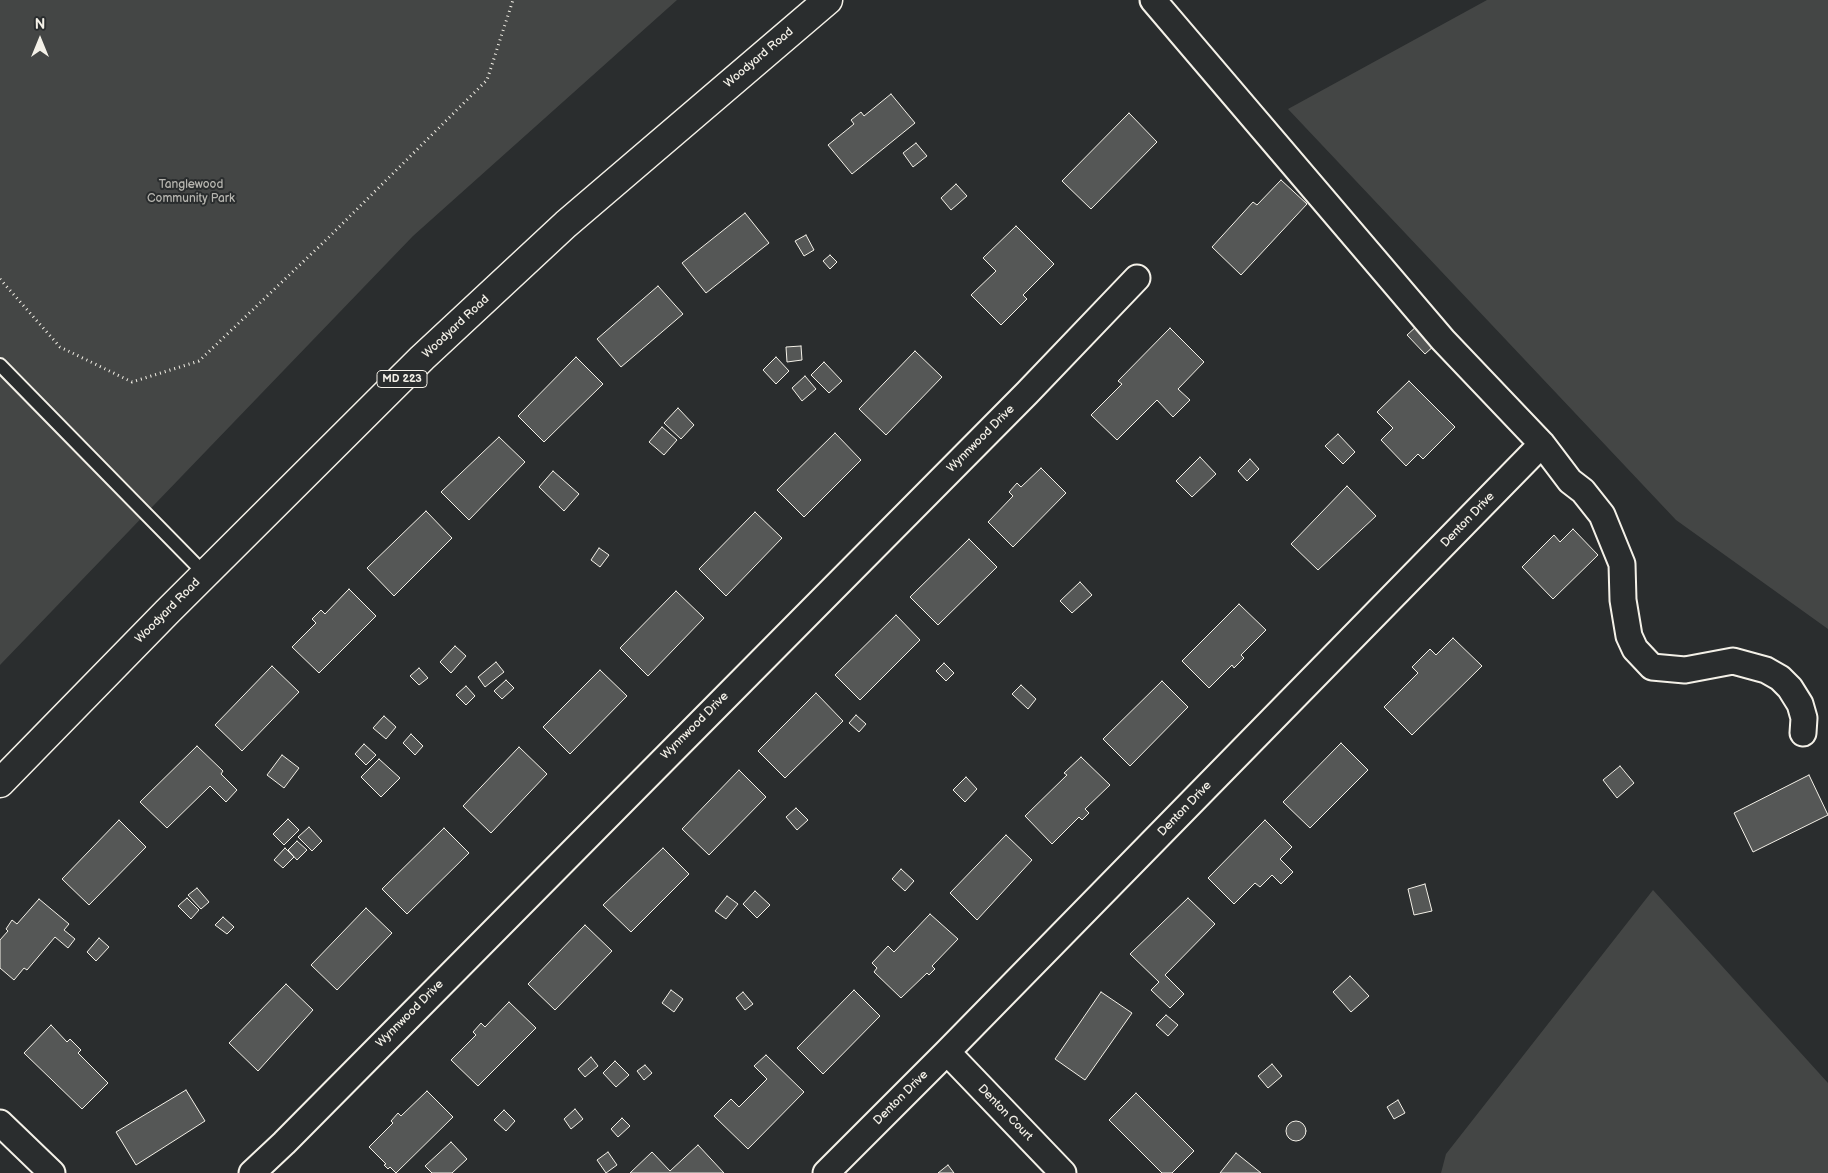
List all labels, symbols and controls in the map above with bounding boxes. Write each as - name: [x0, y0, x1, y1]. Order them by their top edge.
- north arrow: [15, 15, 65, 65]
- text: N: [35, 16, 45, 33]
- street label: Woodyard Road: [721, 25, 797, 91]
- park label: Tanglewood Community Park: [147, 178, 235, 206]
- street label: Woodyard Road: [420, 292, 492, 362]
- road number: MD 223: [377, 370, 427, 388]
- street label: Wynnwood Drive: [944, 402, 1018, 476]
- street label: Denton Drive: [1438, 490, 1498, 550]
- street label: Woodyard Road: [133, 576, 203, 646]
- street label: Wynnwood Drive: [658, 689, 732, 763]
- street label: Denton Drive: [1155, 779, 1215, 839]
- street label: Wynnwood Drive: [373, 977, 447, 1051]
- street label: Denton Drive: [871, 1068, 931, 1128]
- street label: Denton Court: [975, 1082, 1035, 1144]

